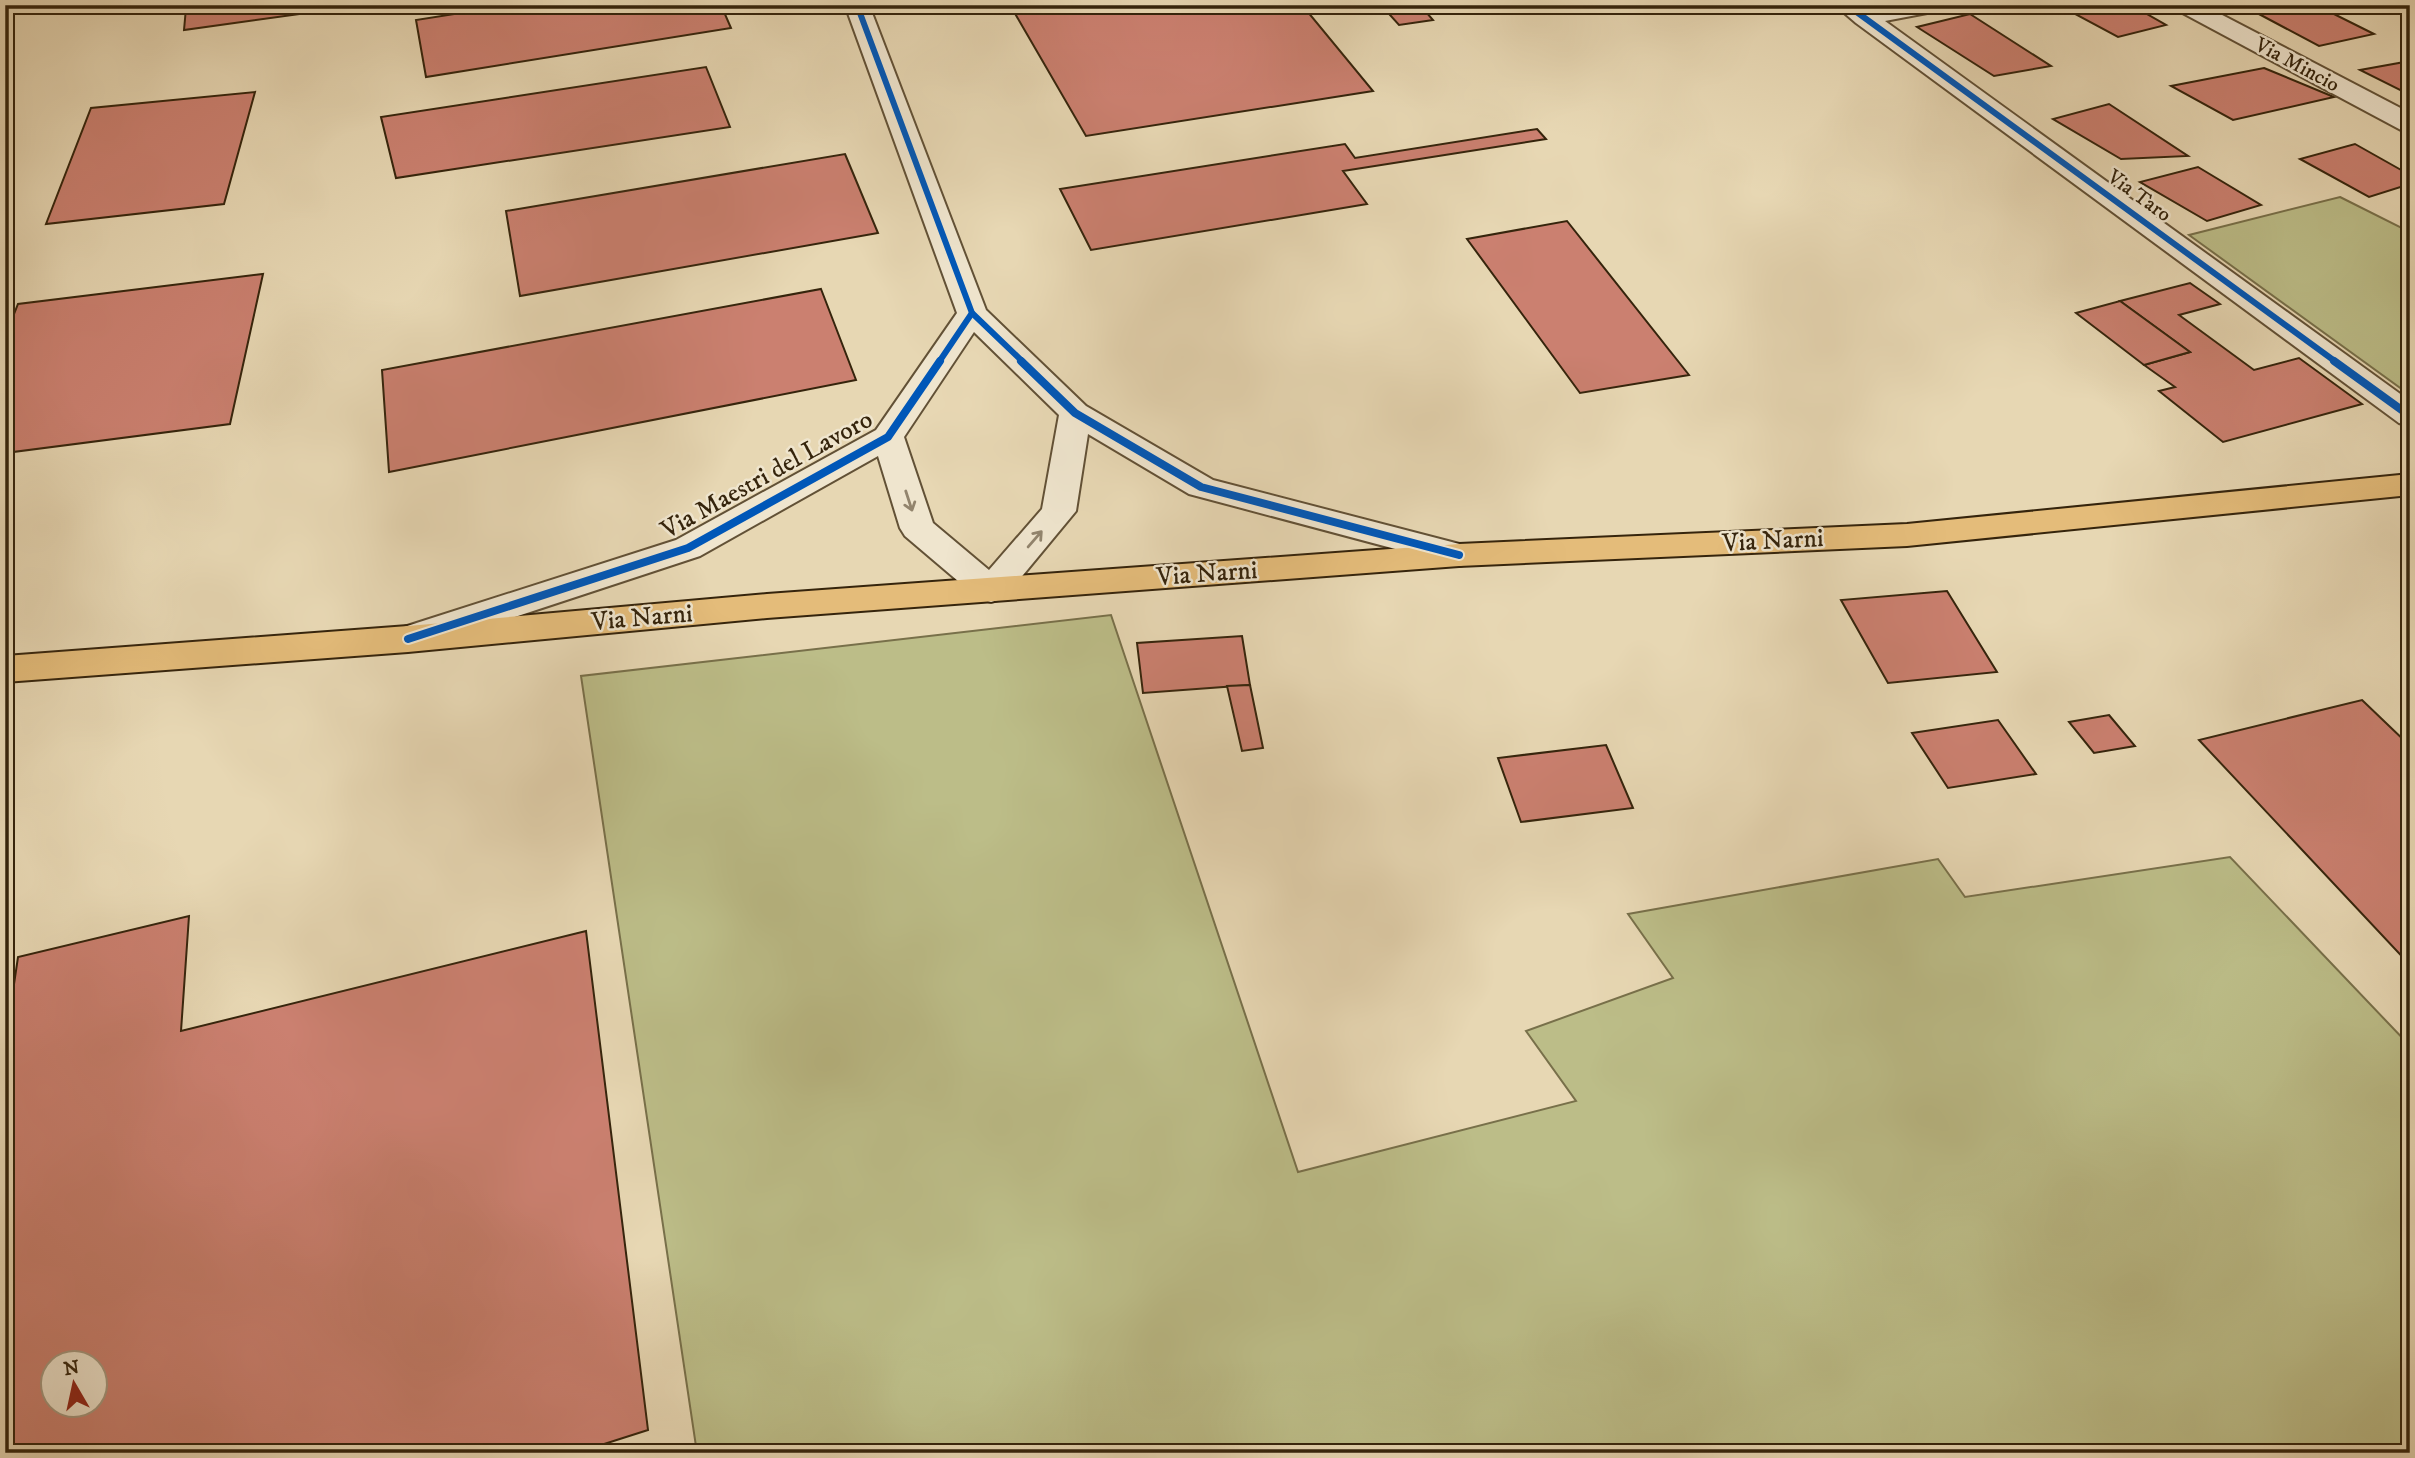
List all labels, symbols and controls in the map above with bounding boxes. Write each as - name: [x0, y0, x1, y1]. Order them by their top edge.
- street label: Via Mincio: [2249, 31, 2344, 98]
- street label: Via Taro: [2101, 163, 2176, 228]
- street label: Via Maestri del Lavoro: [654, 403, 879, 547]
- one-way arrow: [904, 490, 916, 512]
- street label: Via Narni: [1721, 522, 1824, 560]
- one-way arrow: [1027, 530, 1043, 548]
- street label: Via Narni: [1154, 554, 1259, 594]
- street label: Via Narni: [589, 597, 694, 639]
- north arrow: [38, 1350, 108, 1420]
- text: N: [62, 1356, 81, 1381]

